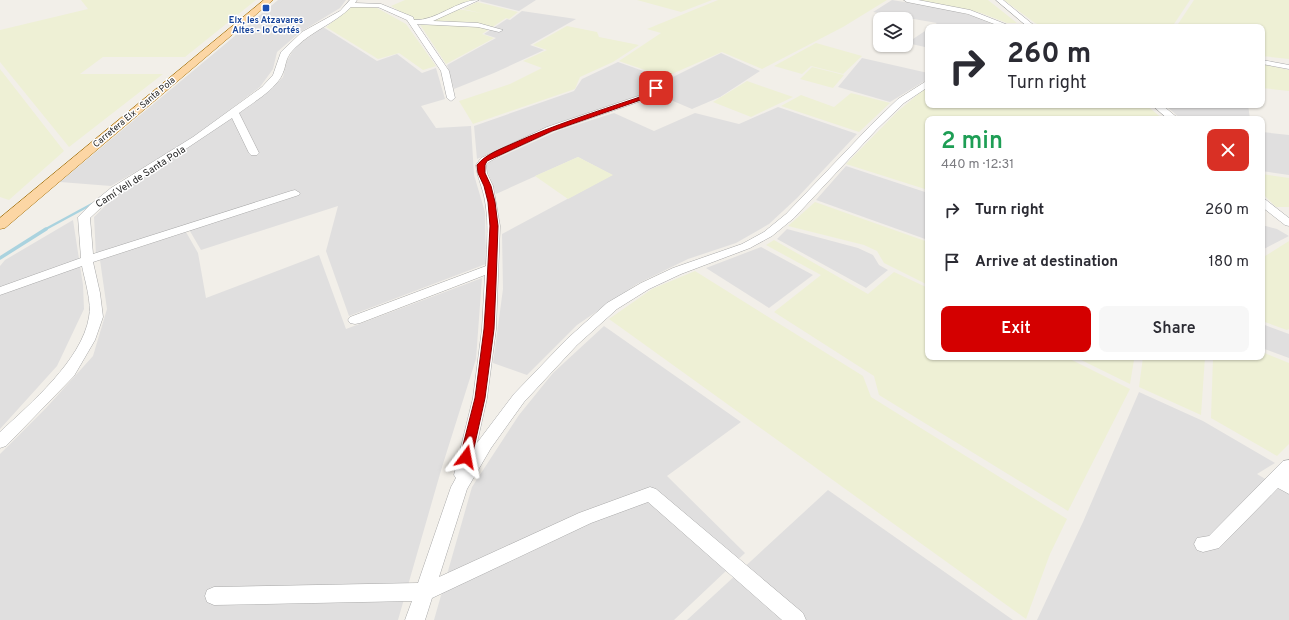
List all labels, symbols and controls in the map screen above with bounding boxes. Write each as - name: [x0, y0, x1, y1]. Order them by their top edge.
- marker: Elx, les Atzavares Altes - lo Cortés: [261, 3, 271, 13]
- map controls: [873, 12, 913, 52]
- button: layers: [873, 12, 913, 52]
- place label: Elx, les Atzavares Altes - lo Cortés: [229, 15, 303, 36]
- text: 260 m: [1007, 37, 1091, 73]
- icon: right: [941, 40, 993, 92]
- pin: [639, 71, 673, 105]
- text: Turn right: [1007, 72, 1087, 95]
- street label: Carretera Elx - Santa Pola: [91, 75, 178, 150]
- icon: arrive: [645, 77, 667, 99]
- text: 2 min: [941, 127, 1003, 157]
- button: close: [1207, 129, 1249, 171]
- street label: Camí Vell de Santa Pola: [93, 143, 188, 211]
- text: 440 m · 12:31: [941, 157, 1014, 173]
- icon: right: [941, 199, 963, 221]
- text: Turn right: [975, 201, 1044, 220]
- text: 260 m: [1205, 201, 1249, 220]
- icon: arrive: [941, 251, 963, 273]
- text: Arrive at destination: [975, 253, 1118, 272]
- text: 180 m: [1209, 253, 1249, 272]
- button: Exit: [941, 306, 1091, 352]
- button: Share: [1099, 306, 1249, 352]
- position arrow: [445, 436, 487, 478]

